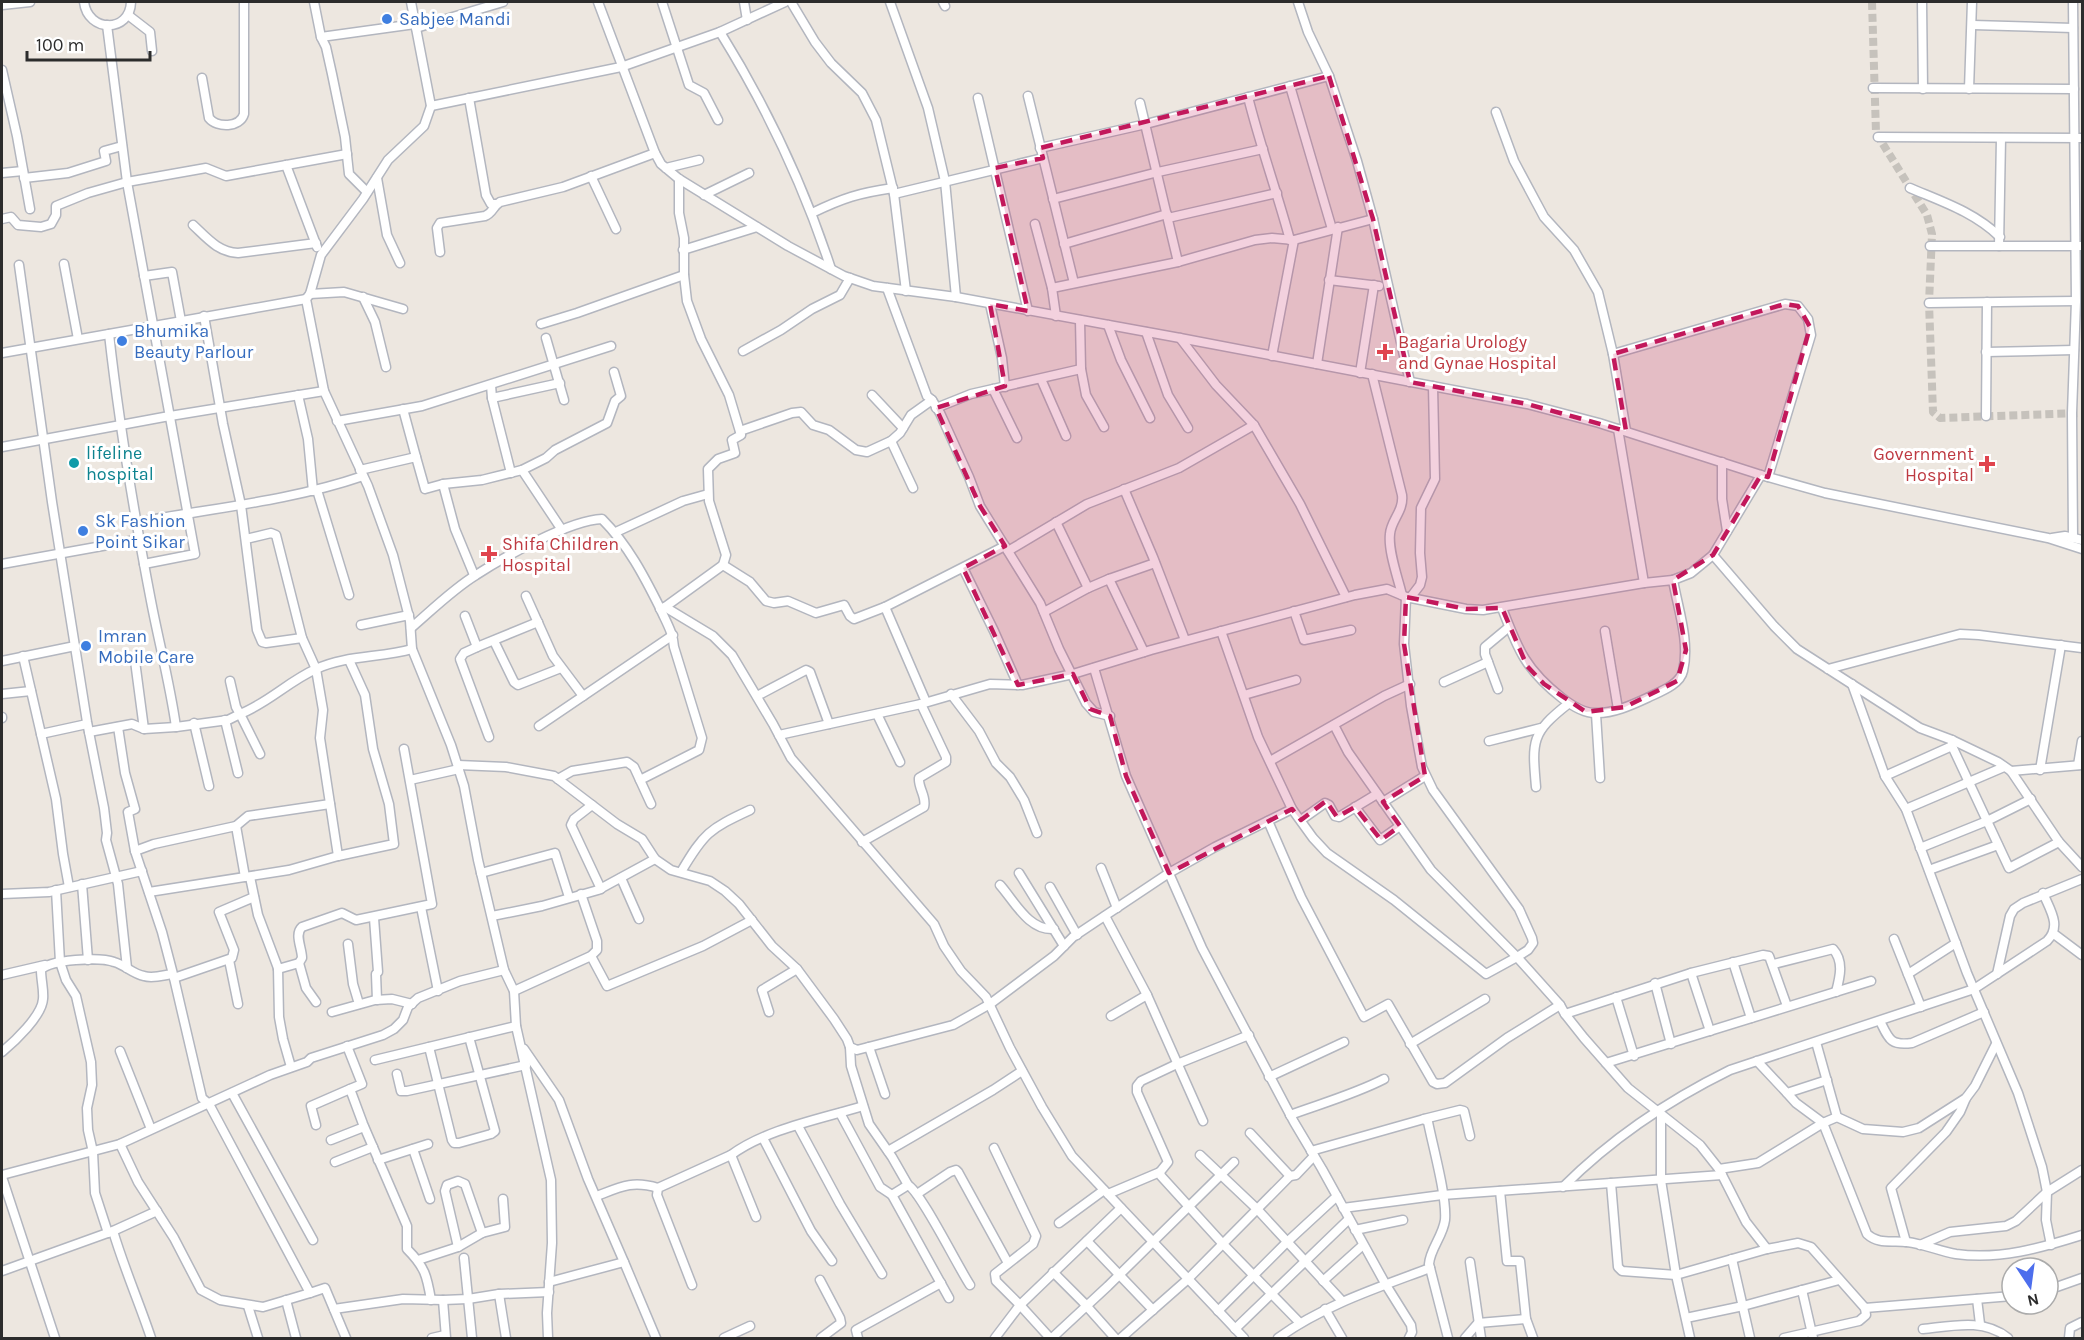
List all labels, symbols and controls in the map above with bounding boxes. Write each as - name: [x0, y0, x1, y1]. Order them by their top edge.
- place label: Sabjee Mandi: [399, 8, 511, 30]
- marker: Sabjee Mandi: [380, 12, 394, 26]
- scale bar: [27, 24, 150, 62]
- text: 100 m: [36, 34, 84, 56]
- place label: Bhumika Beauty Parlour: [134, 320, 254, 363]
- place label: Bagaria Urology and Gynae Hospital: [1398, 331, 1557, 374]
- marker: Bhumika Beauty Parlour: [115, 334, 129, 348]
- marker: Bagaria Urology and Gynae Hospital: [1376, 343, 1394, 361]
- place label: lifeline hospital: [86, 442, 154, 485]
- place label: Government Hospital: [1873, 443, 1974, 486]
- marker: Government Hospital: [1978, 455, 1996, 473]
- marker: lifeline hospital: [67, 456, 81, 470]
- place label: Sk Fashion Point Sikar: [95, 510, 186, 553]
- marker: Sk Fashion Point Sikar: [76, 524, 90, 538]
- place label: Shifa Children Hospital: [502, 533, 619, 576]
- marker: Shifa Children Hospital: [480, 545, 498, 563]
- place label: Imran Mobile Care: [98, 625, 194, 668]
- marker: Imran Mobile Care: [79, 639, 93, 653]
- north arrow: [2000, 1256, 2060, 1316]
- text: N: [2026, 1290, 2041, 1311]

